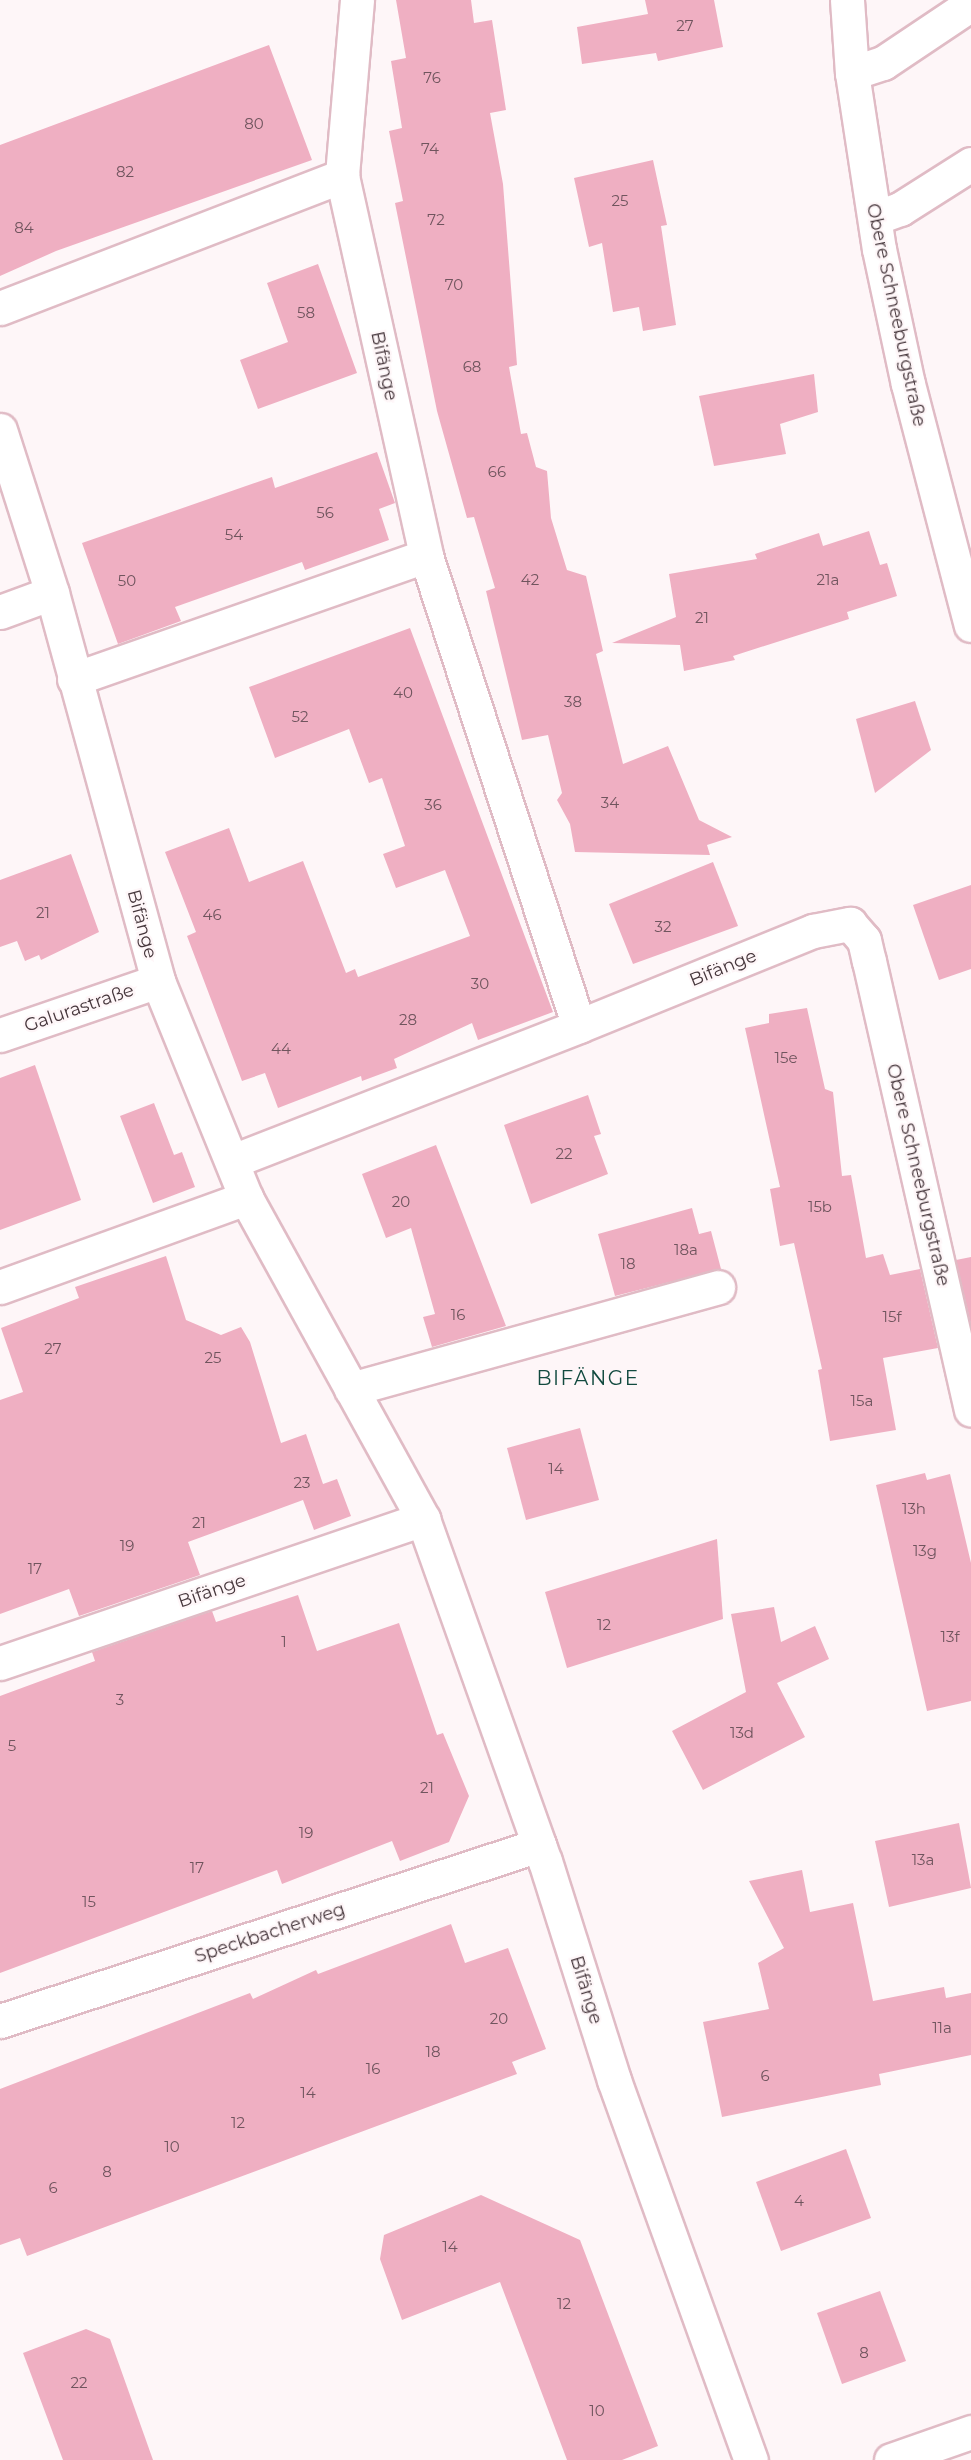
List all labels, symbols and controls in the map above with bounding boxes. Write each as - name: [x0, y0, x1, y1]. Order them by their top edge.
- house number: 27: [676, 17, 694, 35]
- house number: 76: [423, 69, 441, 87]
- house number: 80: [244, 115, 264, 133]
- house number: 74: [421, 140, 439, 158]
- house number: 82: [116, 163, 134, 181]
- house number: 25: [611, 192, 629, 210]
- street label: Obere Schneeburgstraße: [862, 201, 930, 429]
- house number: 72: [427, 211, 445, 229]
- house number: 84: [14, 219, 34, 237]
- house number: 70: [445, 276, 463, 294]
- house number: 58: [297, 304, 315, 322]
- street label: Bifänge: [366, 329, 402, 403]
- house number: 68: [463, 358, 481, 376]
- house number: 66: [488, 463, 506, 481]
- house number: 56: [316, 504, 334, 522]
- house number: 54: [225, 526, 243, 544]
- house number: 42: [521, 571, 539, 589]
- house number: 21a: [817, 571, 839, 589]
- house number: 50: [118, 572, 136, 590]
- house number: 21: [695, 609, 709, 627]
- house number: 40: [393, 684, 413, 702]
- house number: 38: [564, 693, 582, 711]
- house number: 52: [292, 708, 308, 726]
- house number: 34: [601, 794, 619, 812]
- house number: 36: [424, 796, 442, 814]
- street label: Bifänge: [122, 887, 162, 961]
- house number: 21: [36, 904, 50, 922]
- house number: 46: [202, 906, 222, 924]
- house number: 32: [655, 918, 671, 936]
- street label: Bifänge: [686, 945, 760, 991]
- house number: 30: [471, 975, 489, 993]
- street label: Galurastraße: [21, 979, 137, 1037]
- house number: 28: [399, 1011, 417, 1029]
- house number: 44: [271, 1040, 291, 1058]
- house number: 15e: [775, 1049, 797, 1067]
- street label: Obere Schneeburgstraße: [882, 1062, 954, 1288]
- house number: 22: [555, 1145, 573, 1163]
- house number: 20: [392, 1193, 410, 1211]
- house number: 15b: [808, 1198, 832, 1216]
- house number: 18a: [674, 1241, 698, 1259]
- house number: 18: [621, 1255, 635, 1273]
- house number: 16: [451, 1306, 465, 1324]
- house number: 15f: [883, 1308, 901, 1326]
- house number: 27: [44, 1340, 62, 1358]
- house number: 25: [204, 1349, 222, 1367]
- district label: BIFÄNGE: [536, 1366, 640, 1390]
- house number: 15a: [851, 1392, 873, 1410]
- house number: 14: [548, 1460, 564, 1478]
- house number: 23: [294, 1474, 310, 1492]
- house number: 13h: [902, 1500, 926, 1518]
- house number: 21: [192, 1514, 206, 1532]
- house number: 19: [120, 1537, 134, 1555]
- house number: 13g: [913, 1542, 937, 1560]
- house number: 17: [28, 1560, 42, 1578]
- street label: Bifänge: [175, 1569, 249, 1613]
- house number: 12: [597, 1616, 611, 1634]
- house number: 13f: [941, 1628, 959, 1646]
- house number: 1: [281, 1633, 287, 1651]
- house number: 3: [116, 1691, 124, 1709]
- house number: 13d: [730, 1724, 754, 1742]
- house number: 5: [8, 1737, 16, 1755]
- house number: 21: [420, 1779, 434, 1797]
- house number: 19: [299, 1824, 313, 1842]
- house number: 13a: [912, 1851, 934, 1869]
- house number: 17: [190, 1859, 204, 1877]
- house number: 15: [82, 1893, 96, 1911]
- street label: Speckbacherweg: [192, 1898, 348, 1968]
- street label: Bifänge: [565, 1953, 607, 2027]
- house number: 20: [490, 2010, 508, 2028]
- house number: 11a: [932, 2019, 952, 2037]
- house number: 18: [426, 2043, 440, 2061]
- house number: 16: [366, 2060, 380, 2078]
- house number: 6: [760, 2067, 770, 2085]
- house number: 14: [300, 2084, 316, 2102]
- house number: 12: [231, 2114, 245, 2132]
- house number: 10: [164, 2138, 180, 2156]
- house number: 8: [102, 2163, 112, 2181]
- house number: 6: [48, 2179, 58, 2197]
- house number: 4: [794, 2192, 804, 2210]
- house number: 14: [442, 2238, 458, 2256]
- house number: 12: [557, 2295, 571, 2313]
- house number: 8: [859, 2344, 869, 2362]
- house number: 22: [70, 2374, 88, 2392]
- house number: 10: [589, 2402, 605, 2420]

